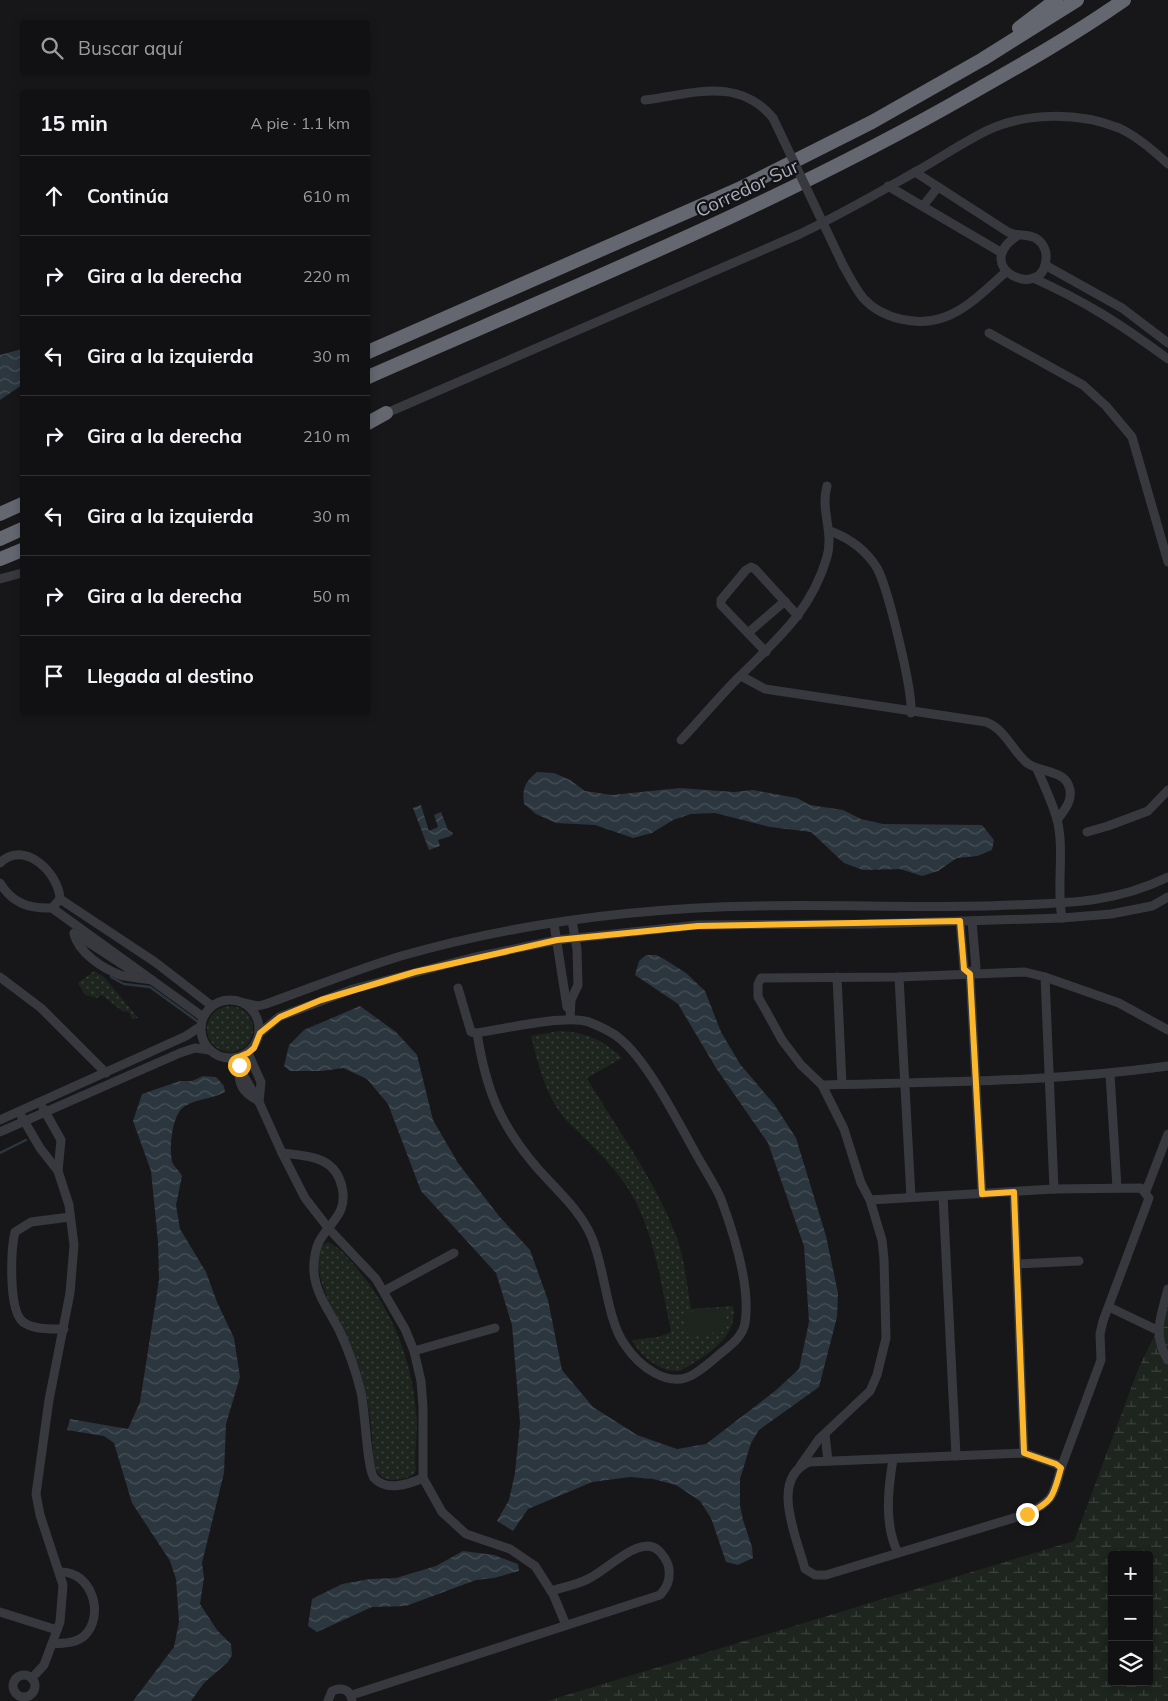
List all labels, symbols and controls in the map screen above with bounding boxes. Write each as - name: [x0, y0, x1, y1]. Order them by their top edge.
- search box: [20, 20, 370, 75]
- icon: search: [38, 34, 66, 62]
- text: Buscar aquí: [78, 36, 182, 60]
- text: 15 min: [40, 110, 108, 136]
- text: A pie · 1.1 km: [251, 113, 350, 133]
- street label: Corredor Sur: [692, 154, 802, 222]
- icon: ahead: [40, 182, 68, 210]
- text: Continúa: [87, 184, 169, 208]
- text: 610 m: [303, 186, 350, 206]
- icon: right: [40, 262, 68, 290]
- text: Gira a la derecha: [87, 264, 242, 288]
- text: 220 m: [303, 266, 350, 286]
- icon: left: [40, 342, 68, 370]
- text: Gira a la izquierda: [87, 344, 253, 368]
- text: 30 m: [313, 346, 350, 366]
- icon: right: [40, 422, 68, 450]
- text: Gira a la derecha: [87, 424, 242, 448]
- text: 210 m: [303, 426, 350, 446]
- icon: left: [40, 502, 68, 530]
- text: Gira a la izquierda: [87, 504, 253, 528]
- text: 30 m: [313, 506, 350, 526]
- icon: right: [40, 582, 68, 610]
- text: Gira a la derecha: [87, 584, 242, 608]
- text: 50 m: [313, 586, 350, 606]
- icon: arrive: [40, 662, 68, 690]
- text: Llegada al destino: [87, 664, 254, 688]
- route start: [228, 1054, 251, 1077]
- route end: [1016, 1503, 1039, 1526]
- map controls: [1108, 1551, 1153, 1686]
- button: +: [1108, 1551, 1153, 1596]
- button: −: [1108, 1596, 1153, 1641]
- button: layers: [1108, 1641, 1153, 1686]

